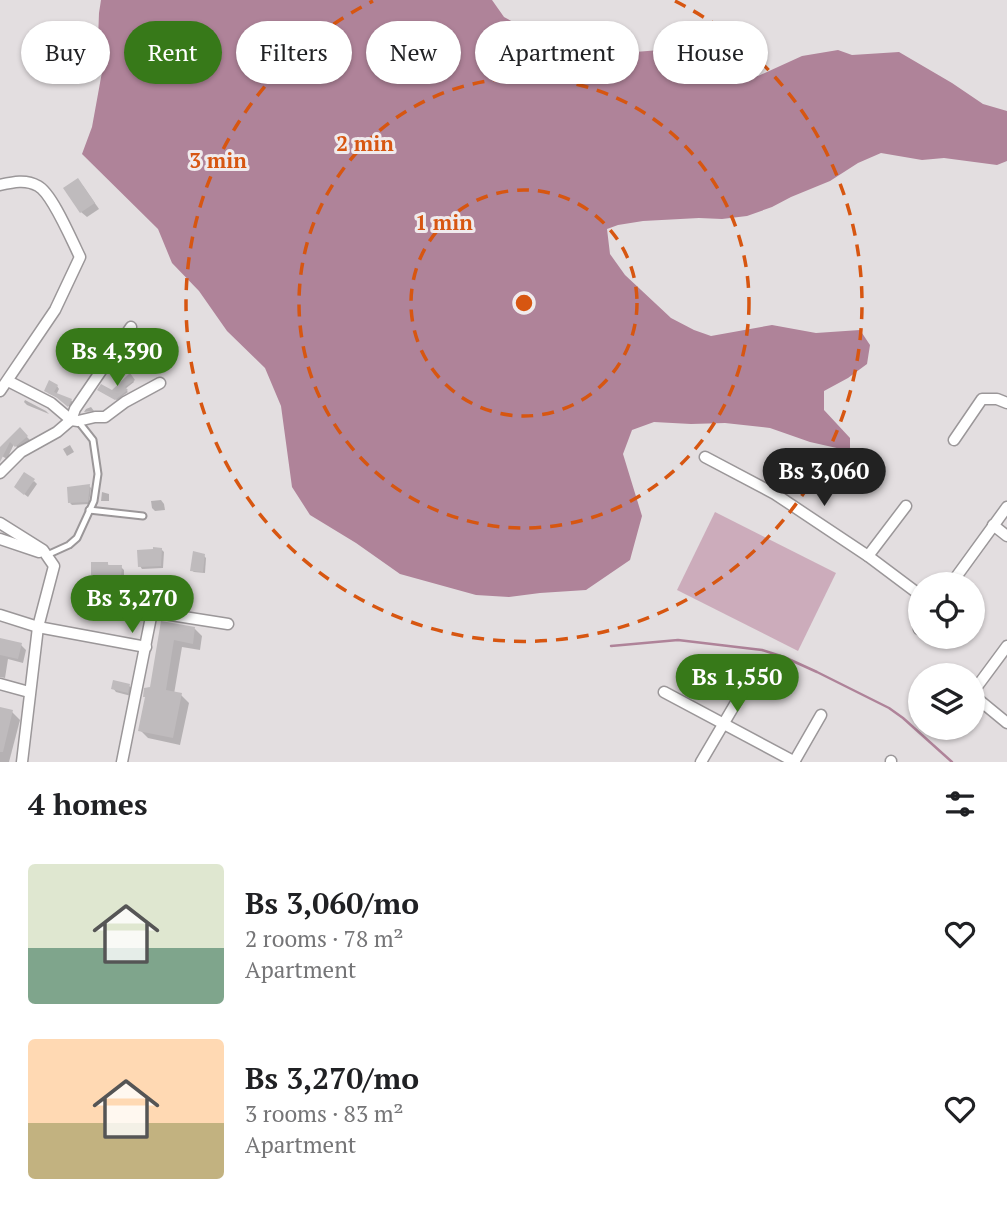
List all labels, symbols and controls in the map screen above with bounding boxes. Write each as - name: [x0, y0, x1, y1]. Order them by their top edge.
- chip: Buy: [21, 21, 110, 84]
- chip: Rent: [124, 21, 222, 84]
- chip: Filters: [236, 21, 352, 84]
- chip: New: [366, 21, 461, 84]
- chip: Apartment: [475, 21, 639, 84]
- chip: House: [653, 21, 768, 84]
- text: 2 min: [336, 129, 394, 157]
- text: 3 min: [189, 146, 247, 174]
- text: 1 min: [415, 208, 473, 236]
- centre of rings: [512, 291, 536, 315]
- pin: Bs 4,390: [45, 328, 189, 388]
- text: Bs 4,390: [72, 335, 162, 366]
- pin: Bs 3,060: [752, 448, 896, 508]
- text: Bs 3,060: [779, 455, 869, 486]
- map controls: [908, 572, 985, 740]
- button: locate: [908, 572, 985, 649]
- pin: Bs 3,270: [60, 576, 204, 635]
- text: Bs 3,270: [87, 582, 177, 613]
- pin: Bs 1,550: [665, 654, 809, 714]
- text: Bs 1,550: [692, 661, 782, 692]
- button: layers: [908, 663, 985, 740]
- text: 4 homes: [28, 784, 147, 824]
- icon: filters: [941, 785, 979, 823]
- text: Bs 3,060/mo: [245, 883, 419, 923]
- icon: home: [84, 892, 168, 976]
- icon: heart: [941, 915, 979, 953]
- text: 2 rooms · 78 m²: [245, 923, 404, 954]
- text: Apartment: [245, 954, 356, 985]
- text: Bs 3,270/mo: [245, 1058, 419, 1098]
- icon: home: [84, 1067, 168, 1151]
- icon: heart: [941, 1090, 979, 1128]
- text: 3 rooms · 83 m²: [245, 1098, 404, 1129]
- text: Apartment: [245, 1129, 356, 1160]

